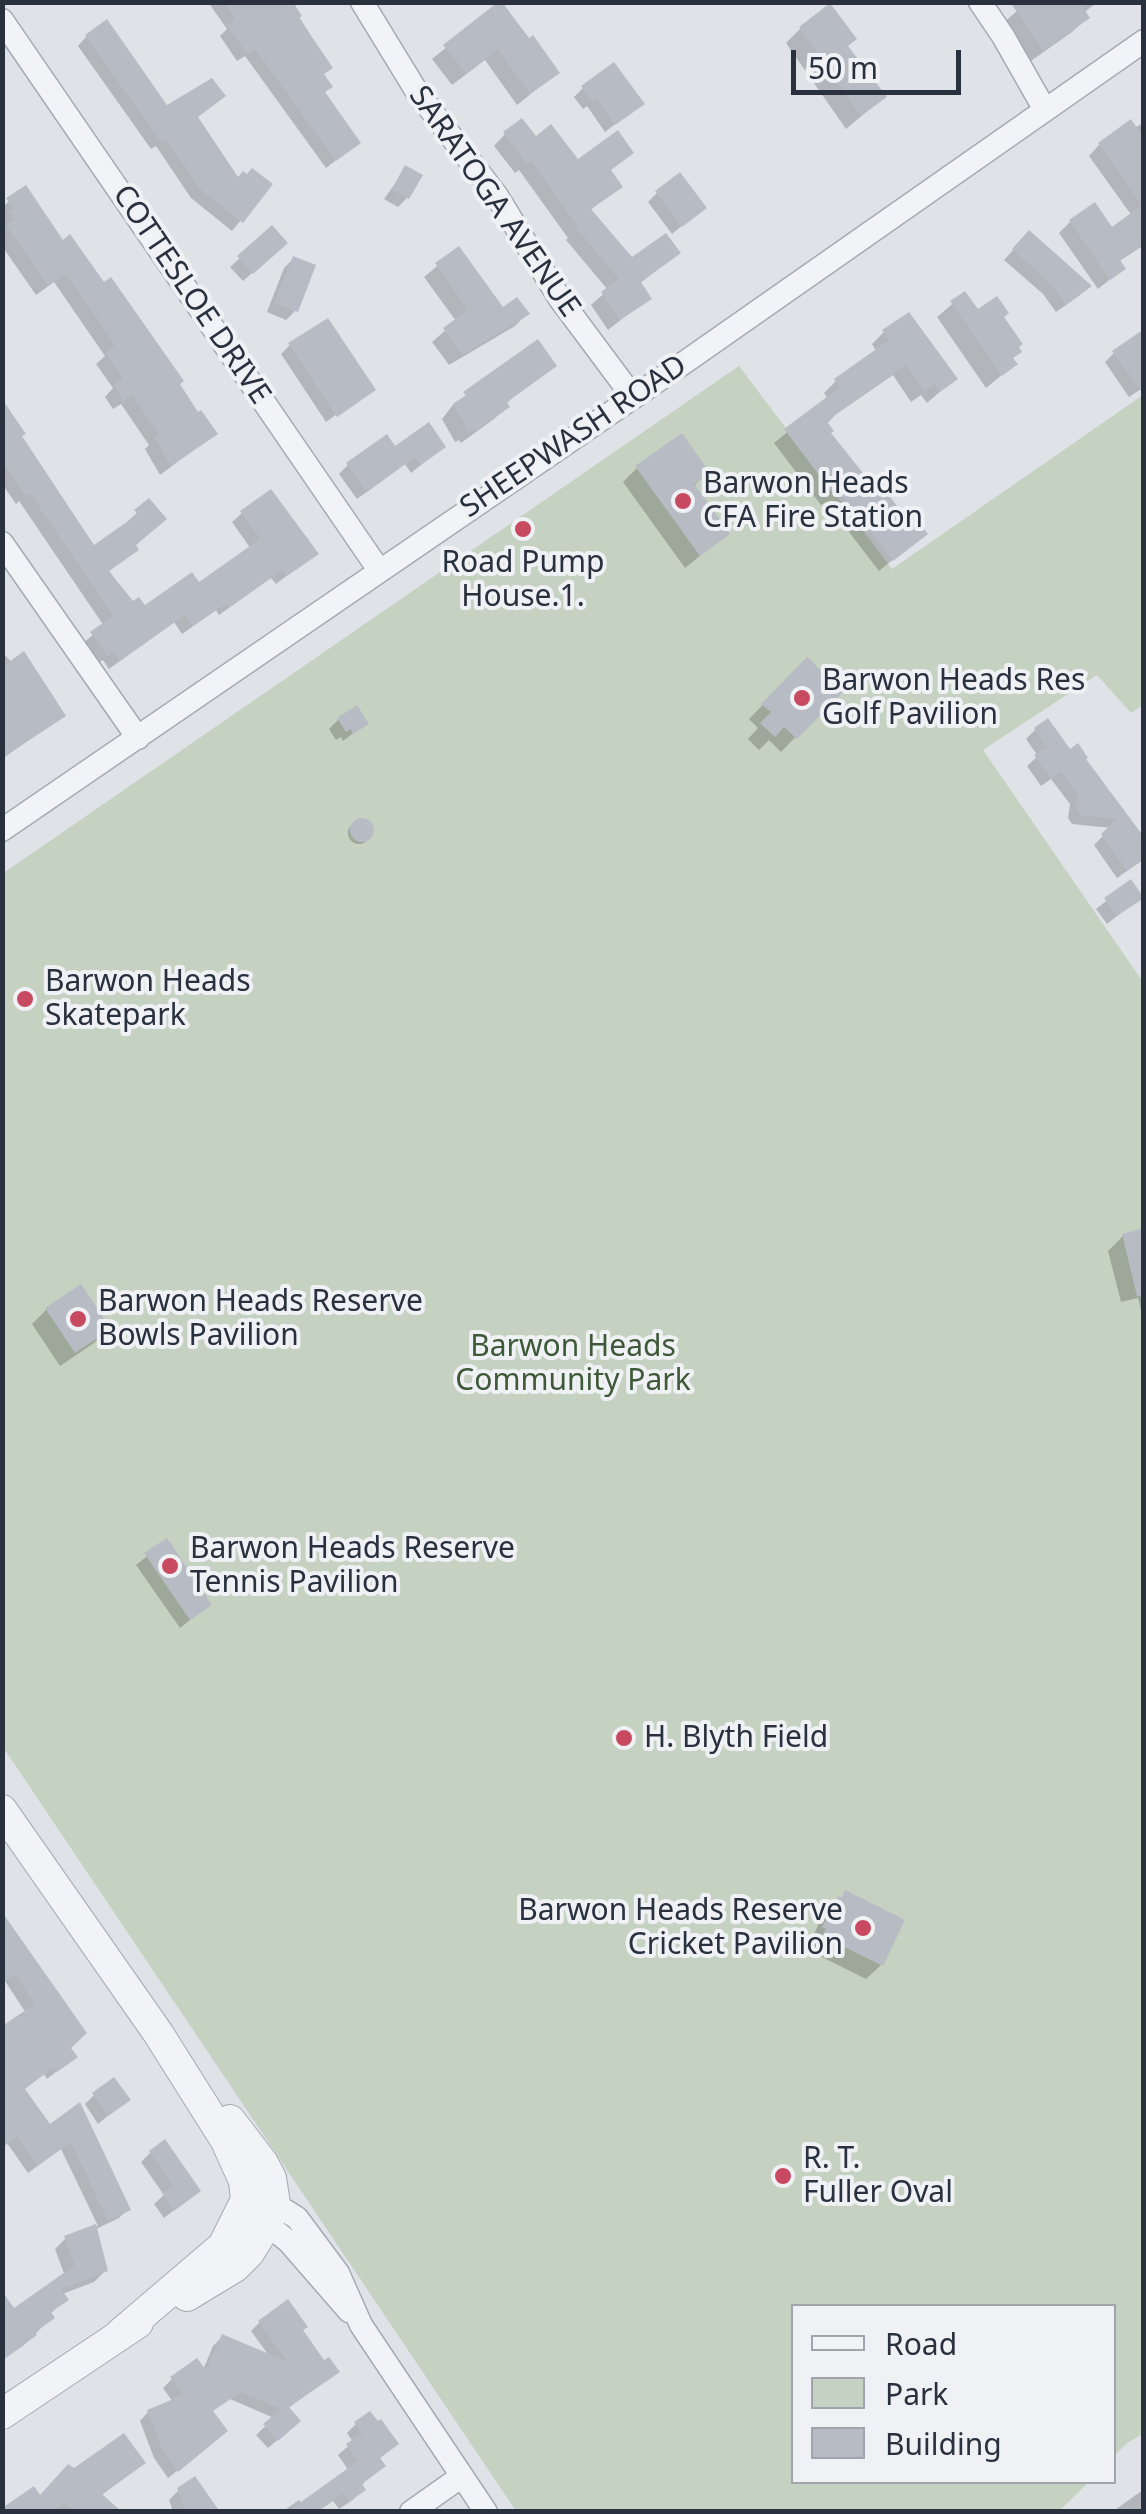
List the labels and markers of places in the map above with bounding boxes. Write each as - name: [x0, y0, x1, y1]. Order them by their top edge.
- place label: Barwon Heads CFA Fire Station: [703, 466, 923, 536]
- marker: Barwon Heads CFA Fire Station: [672, 490, 694, 512]
- marker: Road Pump House.1.: [512, 518, 534, 540]
- place label: Road Pump House.1.: [441, 545, 605, 616]
- place label: Barwon Heads Res Golf Pavilion: [822, 663, 1085, 734]
- marker: Barwon Heads Res Golf Pavilion: [791, 687, 813, 709]
- place label: Barwon Heads Skatepark: [45, 964, 251, 1034]
- marker: Barwon Heads Skatepark: [14, 988, 36, 1010]
- place label: Barwon Heads Reserve Bowls Pavilion: [98, 1284, 423, 1354]
- marker: Barwon Heads Reserve Bowls Pavilion: [67, 1308, 89, 1330]
- place label: Barwon Heads Reserve Tennis Pavilion: [190, 1531, 515, 1602]
- marker: Barwon Heads Reserve Tennis Pavilion: [159, 1555, 181, 1577]
- place label: H. Blyth Field: [644, 1720, 828, 1756]
- marker: H. Blyth Field: [613, 1727, 635, 1749]
- place label: Barwon Heads Reserve Cricket Pavilion: [518, 1893, 843, 1964]
- marker: Barwon Heads Reserve Cricket Pavilion: [852, 1917, 874, 1939]
- place label: R. T. Fuller Oval: [803, 2141, 953, 2212]
- marker: R. T. Fuller Oval: [772, 2165, 794, 2187]

